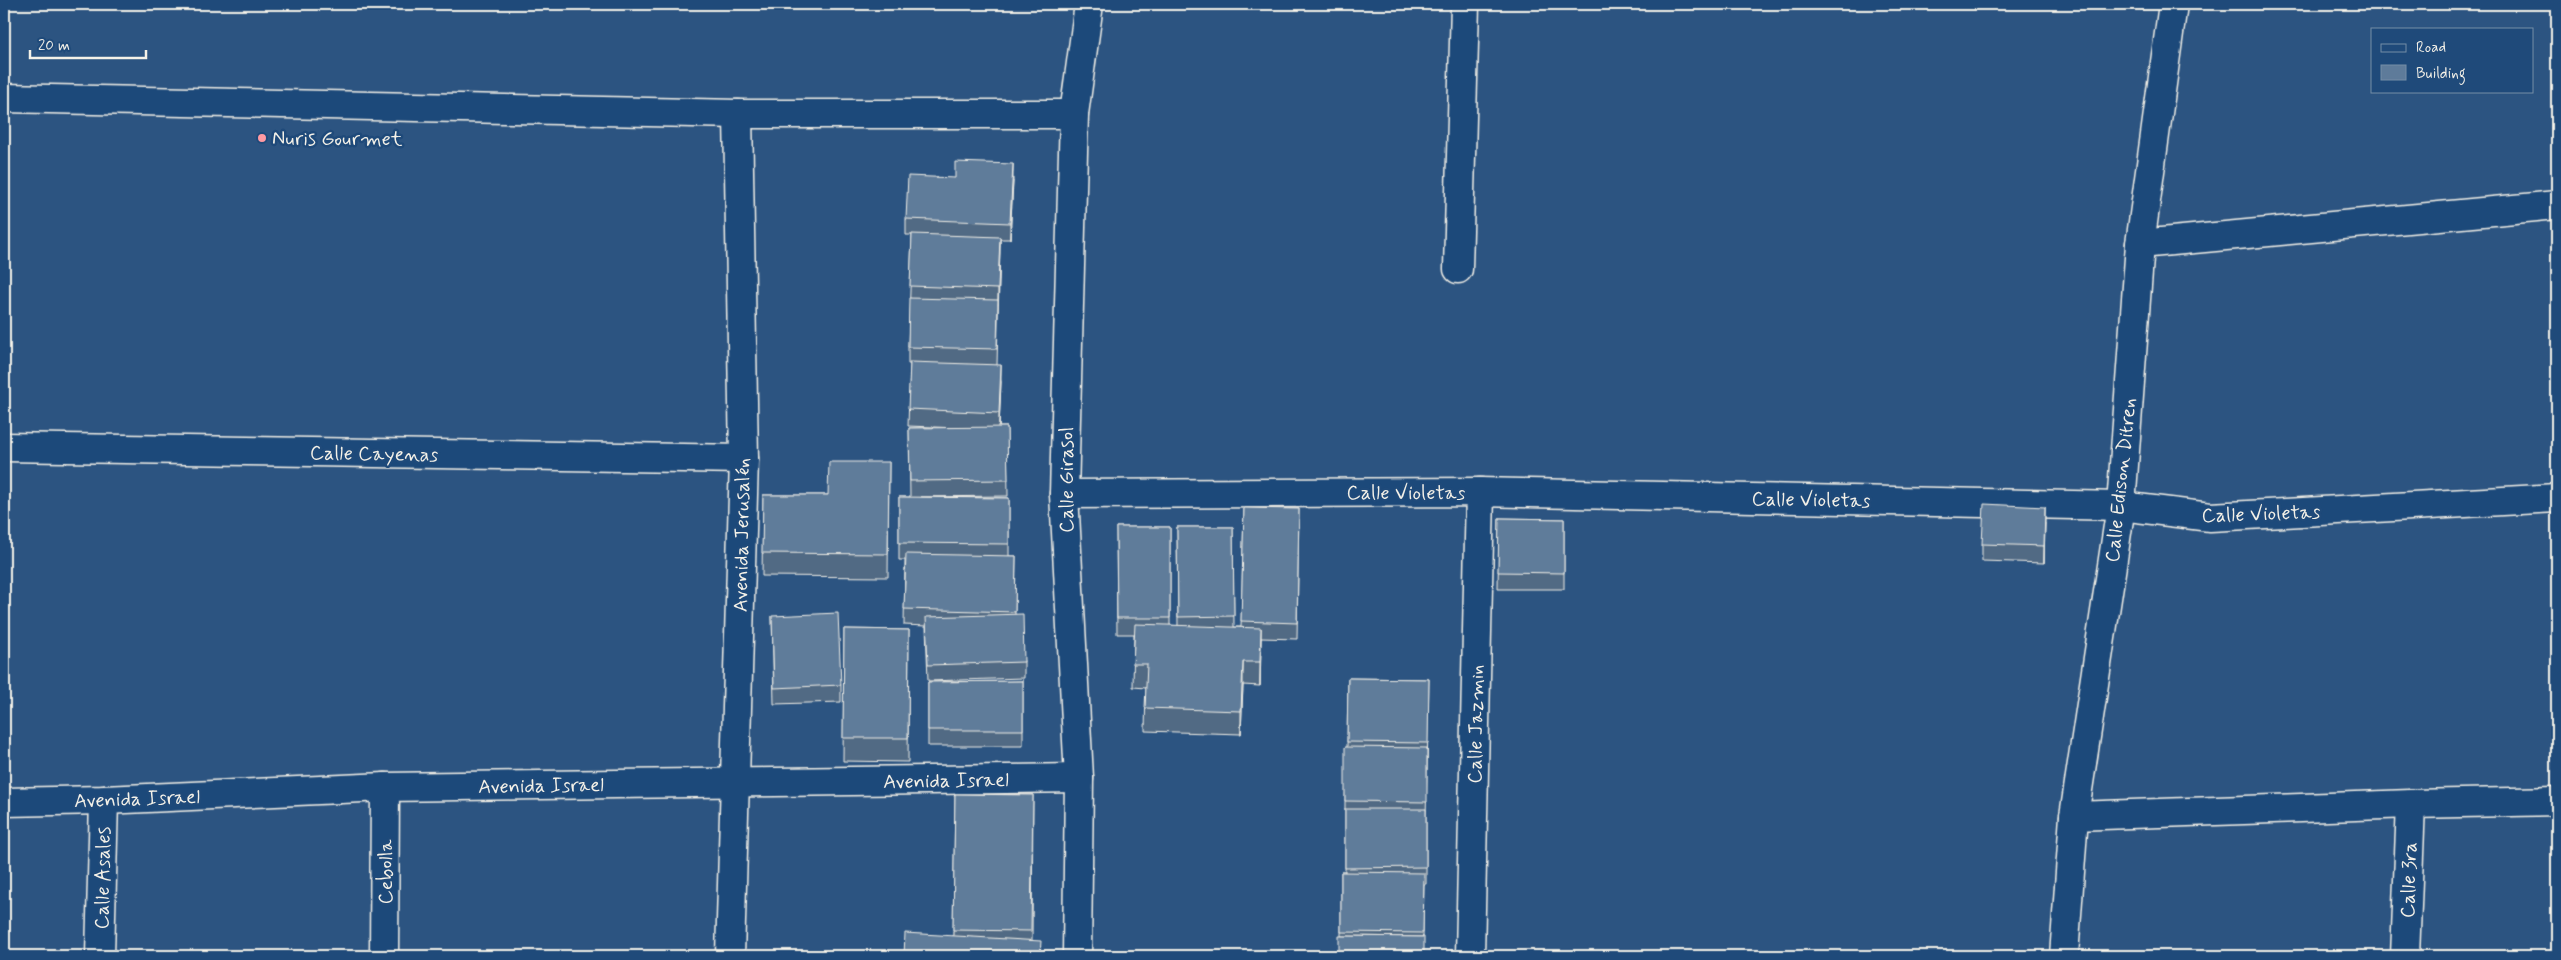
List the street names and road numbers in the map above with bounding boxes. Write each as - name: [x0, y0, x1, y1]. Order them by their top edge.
- street label: Calle Edison Ditren: [2099, 396, 2144, 564]
- street label: Calle Girasol: [1054, 427, 1081, 533]
- street label: Calle Cayenas: [310, 440, 439, 469]
- street label: Avenida Jerusalén: [728, 458, 757, 613]
- street label: Calle Violetas: [1347, 480, 1466, 507]
- street label: Calle Violetas: [1751, 486, 1871, 515]
- street label: Calle Violetas: [2201, 499, 2321, 530]
- street label: Calle Jazmin: [1462, 664, 1491, 784]
- street label: Avenida Israel: [883, 767, 1009, 796]
- street label: Avenida Israel: [478, 772, 604, 801]
- street label: Avenida Israel: [74, 784, 200, 815]
- street label: Calle Asales: [89, 826, 118, 930]
- street label: Cebolla: [373, 839, 400, 904]
- street label: Calle 3ra: [2395, 842, 2424, 919]

